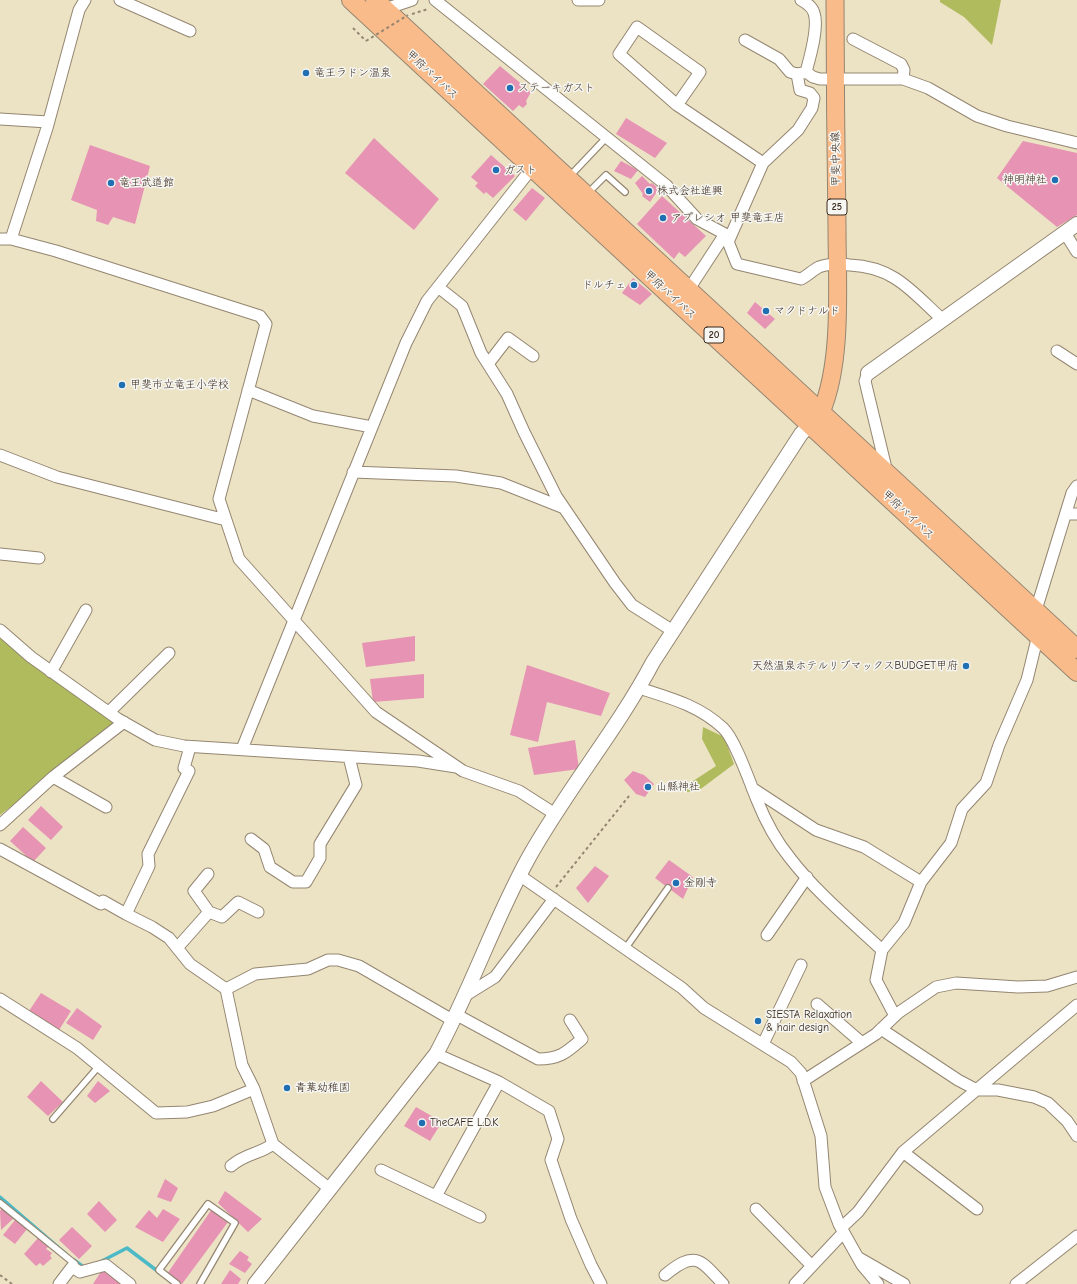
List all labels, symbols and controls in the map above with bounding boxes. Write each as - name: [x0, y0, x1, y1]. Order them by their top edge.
- street label: 甲府バイパス: [403, 48, 461, 102]
- place label: 竜王ラドン温泉: [314, 66, 391, 80]
- marker: 竜王ラドン温泉: [301, 68, 311, 78]
- place label: ステーキガスト: [518, 81, 595, 95]
- marker: ステーキガスト: [505, 83, 515, 93]
- street label: 甲斐中央線: [829, 131, 843, 187]
- place label: ガスト: [504, 163, 537, 177]
- marker: ガスト: [491, 165, 501, 175]
- place label: 神明神社: [1003, 173, 1047, 187]
- marker: 神明神社: [1050, 175, 1060, 185]
- place label: 竜王武道館: [119, 176, 174, 190]
- marker: 竜王武道館: [106, 178, 116, 188]
- place label: 株式会社進興: [657, 184, 723, 198]
- marker: 株式会社進興: [644, 186, 654, 196]
- road number: 25: [827, 199, 847, 215]
- place label: アプレシオ 甲斐竜王店: [671, 211, 785, 225]
- marker: アプレシオ 甲斐竜王店: [658, 213, 668, 223]
- street label: 甲府バイパス: [641, 268, 699, 322]
- place label: ドルチェ: [582, 278, 626, 292]
- marker: ドルチェ: [629, 280, 639, 290]
- place label: マクドナルド: [774, 304, 840, 318]
- marker: マクドナルド: [761, 306, 771, 316]
- road number: 20: [704, 327, 724, 343]
- place label: 甲斐市立竜王小学校: [130, 378, 229, 392]
- marker: 甲斐市立竜王小学校: [117, 380, 127, 390]
- street label: 甲府バイパス: [879, 488, 937, 542]
- place label: 天然温泉ホテルリブマックスBUDGET甲府: [751, 659, 958, 673]
- marker: 天然温泉ホテルリブマックスBUDGET甲府: [961, 661, 971, 671]
- place label: 山縣神社: [656, 780, 700, 794]
- marker: 山縣神社: [643, 782, 653, 792]
- place label: 金剛寺: [684, 876, 717, 890]
- marker: 金剛寺: [671, 878, 681, 888]
- place label: SIESTA Relaxation & hair design: [766, 1008, 852, 1034]
- marker: SIESTA Relaxation & hair design: [753, 1016, 763, 1026]
- place label: 青葉幼稚園: [295, 1081, 350, 1095]
- marker: 青葉幼稚園: [282, 1083, 292, 1093]
- place label: TheCAFE L.D.K: [430, 1116, 498, 1130]
- marker: TheCAFE L.D.K: [417, 1118, 427, 1128]

